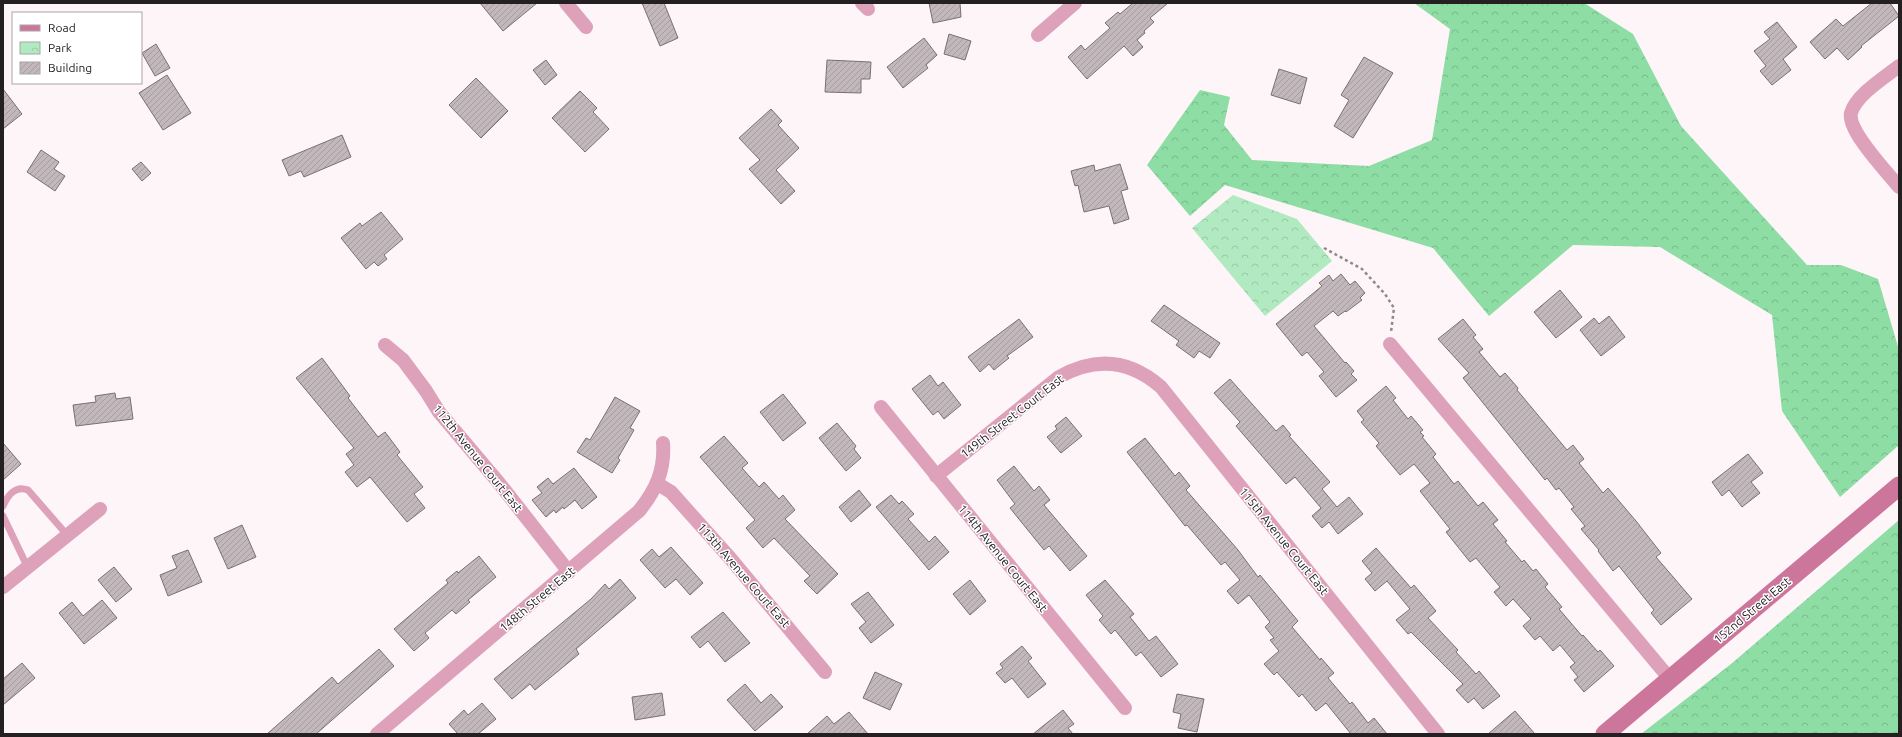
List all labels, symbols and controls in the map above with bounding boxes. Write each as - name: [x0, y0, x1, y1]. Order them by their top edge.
- legend: [12, 12, 142, 84]
- text: Road: [48, 21, 76, 34]
- text: Park: [48, 41, 72, 54]
- text: Building: [48, 61, 92, 74]
- street label: 149th Street Court East: [958, 372, 1066, 460]
- street label: 112th Avenue Court East: [431, 402, 525, 514]
- street label: 115th Avenue Court East: [1237, 485, 1331, 597]
- street label: 114th Avenue Court East: [956, 502, 1050, 614]
- street label: 113th Avenue Court East: [695, 520, 793, 630]
- street label: 148th Street East: [497, 564, 577, 634]
- street label: 152nd Street East: [1711, 574, 1793, 646]

